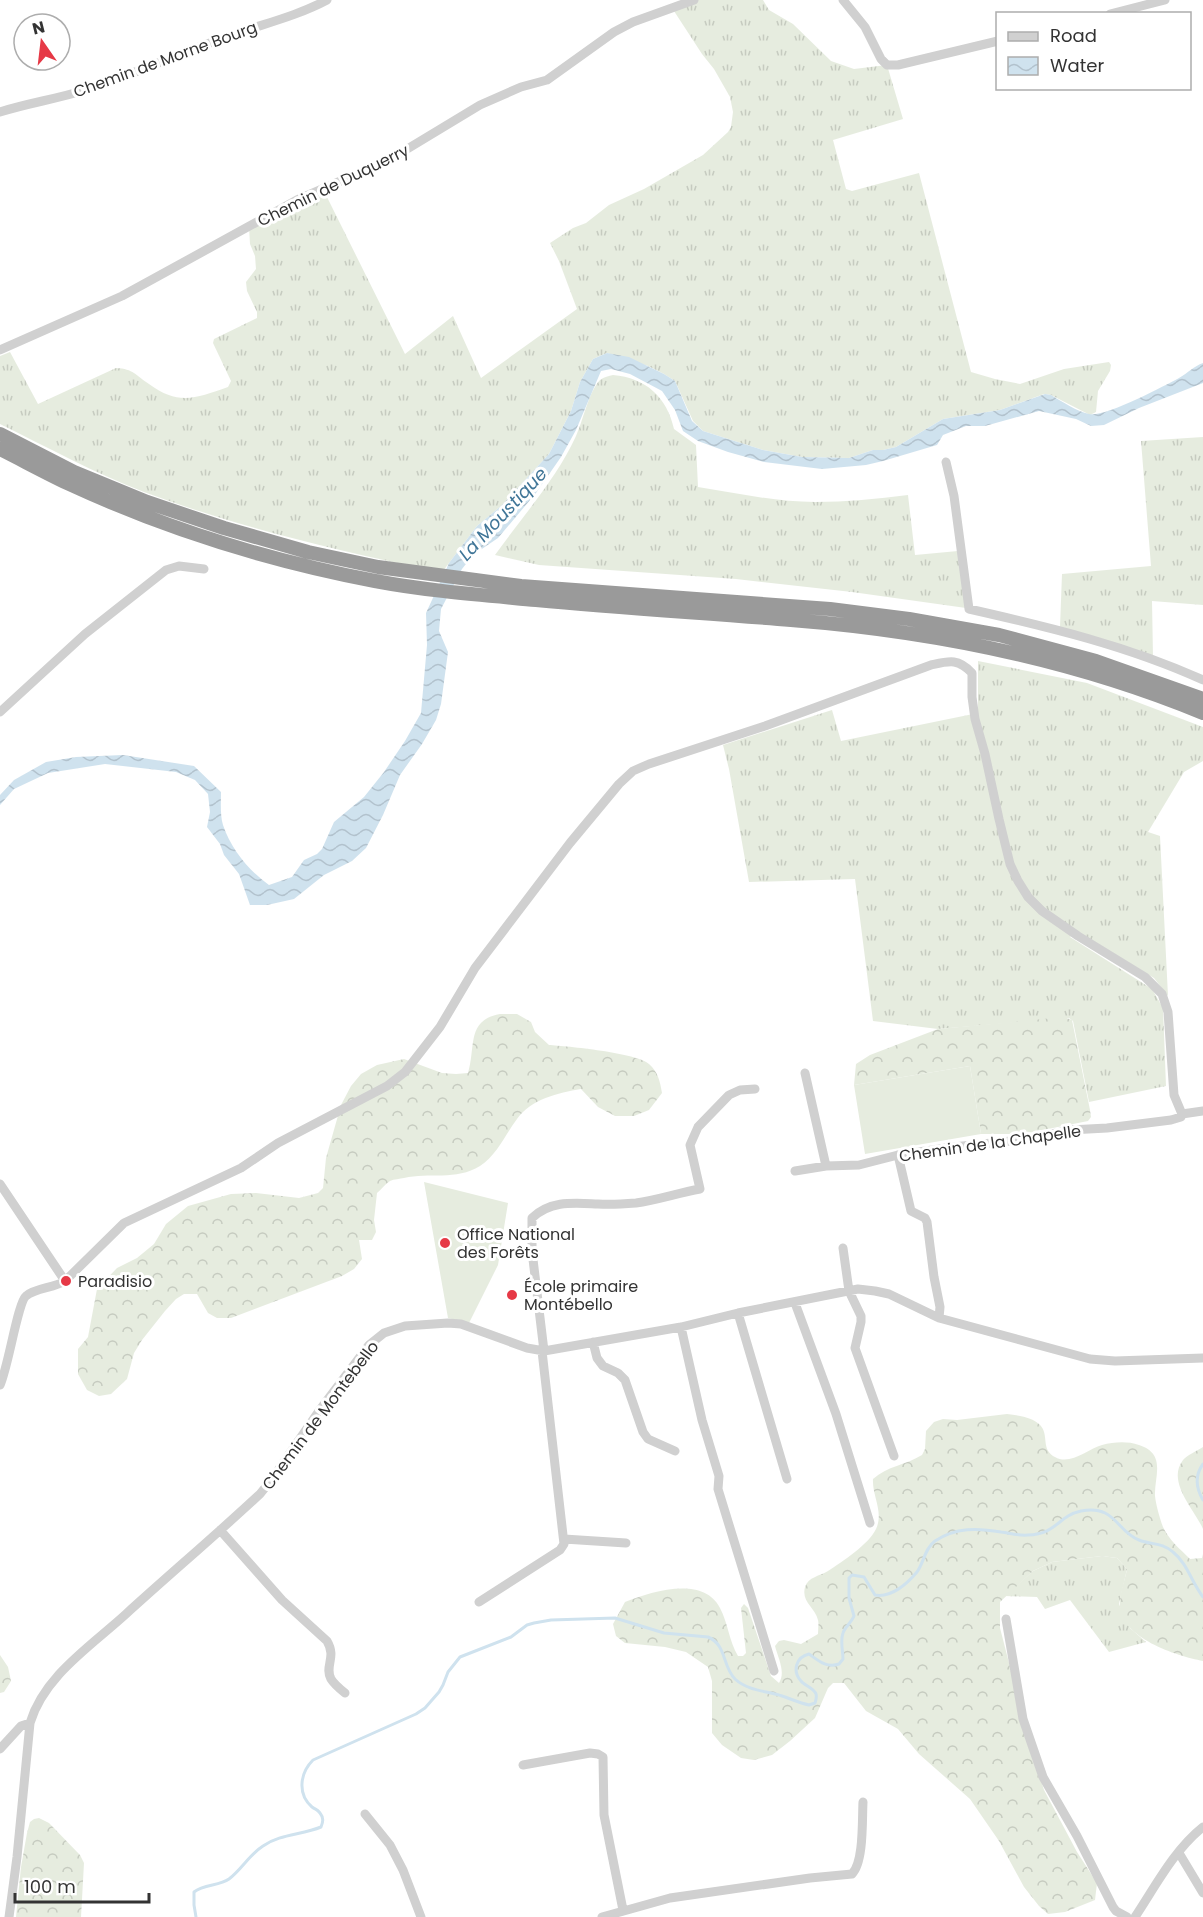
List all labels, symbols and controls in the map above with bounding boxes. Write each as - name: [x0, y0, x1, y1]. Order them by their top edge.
- north arrow: [12, 12, 72, 72]
- legend: [996, 12, 1191, 90]
- text: N: [30, 15, 47, 41]
- street label: Chemin de Morne Bourg: [70, 15, 260, 103]
- text: Road: [1050, 23, 1097, 48]
- text: Water: [1050, 53, 1104, 78]
- street label: Chemin de Duquerry: [254, 139, 413, 232]
- water label: La Moustique: [453, 462, 552, 566]
- street label: Chemin de la Chapelle: [898, 1119, 1083, 1168]
- place label: Office National des Forêts: [457, 1223, 575, 1264]
- marker: Office National des Forêts: [438, 1236, 452, 1250]
- place label: Paradisio: [78, 1270, 152, 1293]
- marker: Paradisio: [59, 1274, 73, 1288]
- place label: École primaire Montébello: [524, 1275, 638, 1316]
- marker: École primaire Montébello: [505, 1288, 519, 1302]
- street label: Chemin de Montebello: [257, 1336, 384, 1495]
- scale bar: [15, 1866, 148, 1904]
- text: 100 m: [24, 1874, 76, 1899]

